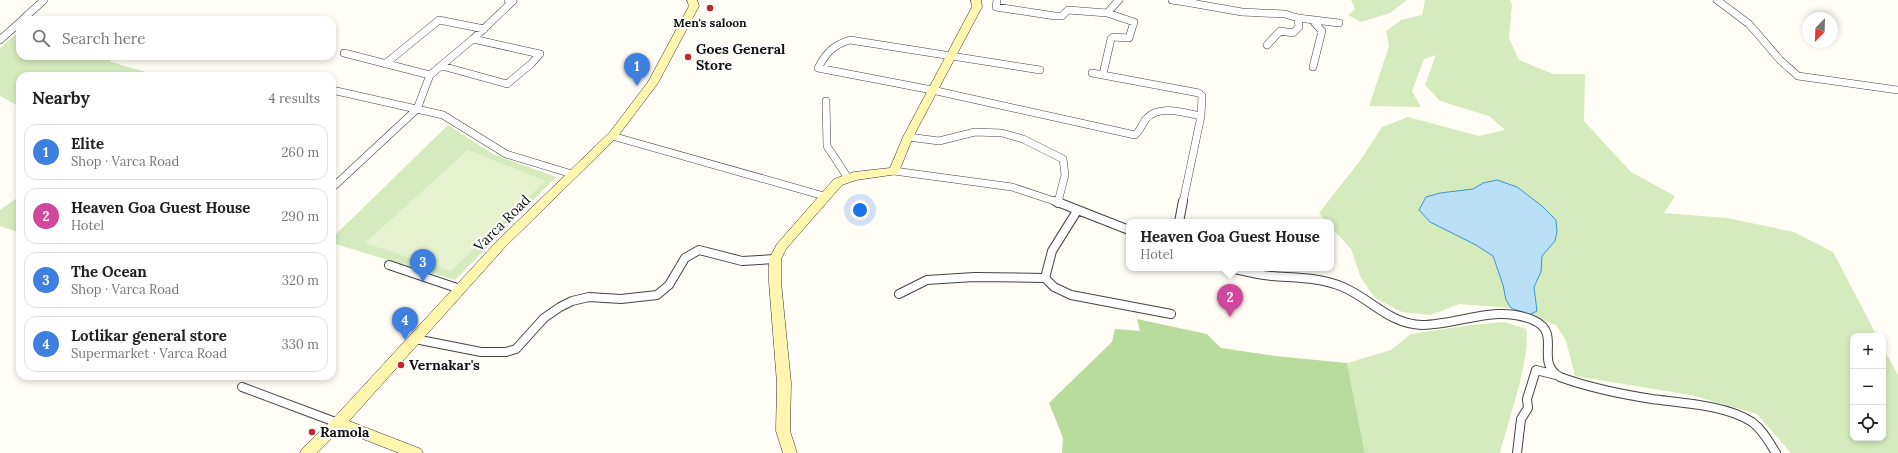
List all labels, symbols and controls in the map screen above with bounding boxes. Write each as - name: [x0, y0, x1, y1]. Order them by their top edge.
- marker: Men's saloon: [705, 3, 715, 13]
- north arrow: [1802, 12, 1838, 48]
- place label: Men's saloon: [673, 15, 747, 30]
- search box: [16, 16, 336, 60]
- icon: search: [30, 27, 52, 49]
- text: Search here: [62, 29, 145, 48]
- place label: Goes General Store: [696, 40, 786, 74]
- marker: Goes General Store: [683, 52, 693, 62]
- pin: 1: [624, 53, 650, 86]
- text: Nearby: [32, 87, 90, 109]
- text: 4 results: [269, 90, 320, 107]
- text: Elite: [71, 134, 104, 153]
- text: 1: [43, 144, 49, 161]
- text: 260 m: [281, 144, 319, 161]
- text: Shop · Varca Road: [71, 153, 179, 170]
- street label: Varca Road: [469, 191, 534, 256]
- text: Heaven Goa Guest House: [71, 198, 250, 217]
- your location: [850, 200, 870, 220]
- text: 2: [43, 208, 49, 225]
- text: 290 m: [281, 208, 319, 225]
- text: Hotel: [71, 217, 104, 234]
- popup: [1126, 219, 1334, 271]
- text: Heaven Goa Guest House: [1140, 227, 1320, 246]
- text: Hotel: [1140, 246, 1173, 263]
- pin: 3: [410, 249, 436, 282]
- text: The Ocean: [71, 262, 147, 281]
- text: 3: [42, 272, 50, 289]
- text: 320 m: [282, 272, 319, 289]
- text: Shop · Varca Road: [71, 281, 179, 298]
- pin: 2: [1217, 284, 1243, 317]
- pin: 4: [392, 307, 418, 340]
- text: Lotlikar general store: [71, 326, 227, 345]
- map controls: [1850, 333, 1886, 441]
- button: +: [1850, 333, 1886, 369]
- text: 4: [42, 336, 50, 353]
- text: 330 m: [281, 336, 319, 353]
- text: Supermarket · Varca Road: [71, 345, 227, 362]
- place label: Vernakar's: [409, 356, 480, 374]
- marker: Vernakar's: [396, 360, 406, 370]
- button: −: [1850, 369, 1886, 405]
- button: locate: [1850, 405, 1886, 441]
- place label: Ramola: [320, 423, 370, 441]
- marker: Ramola: [307, 427, 317, 437]

